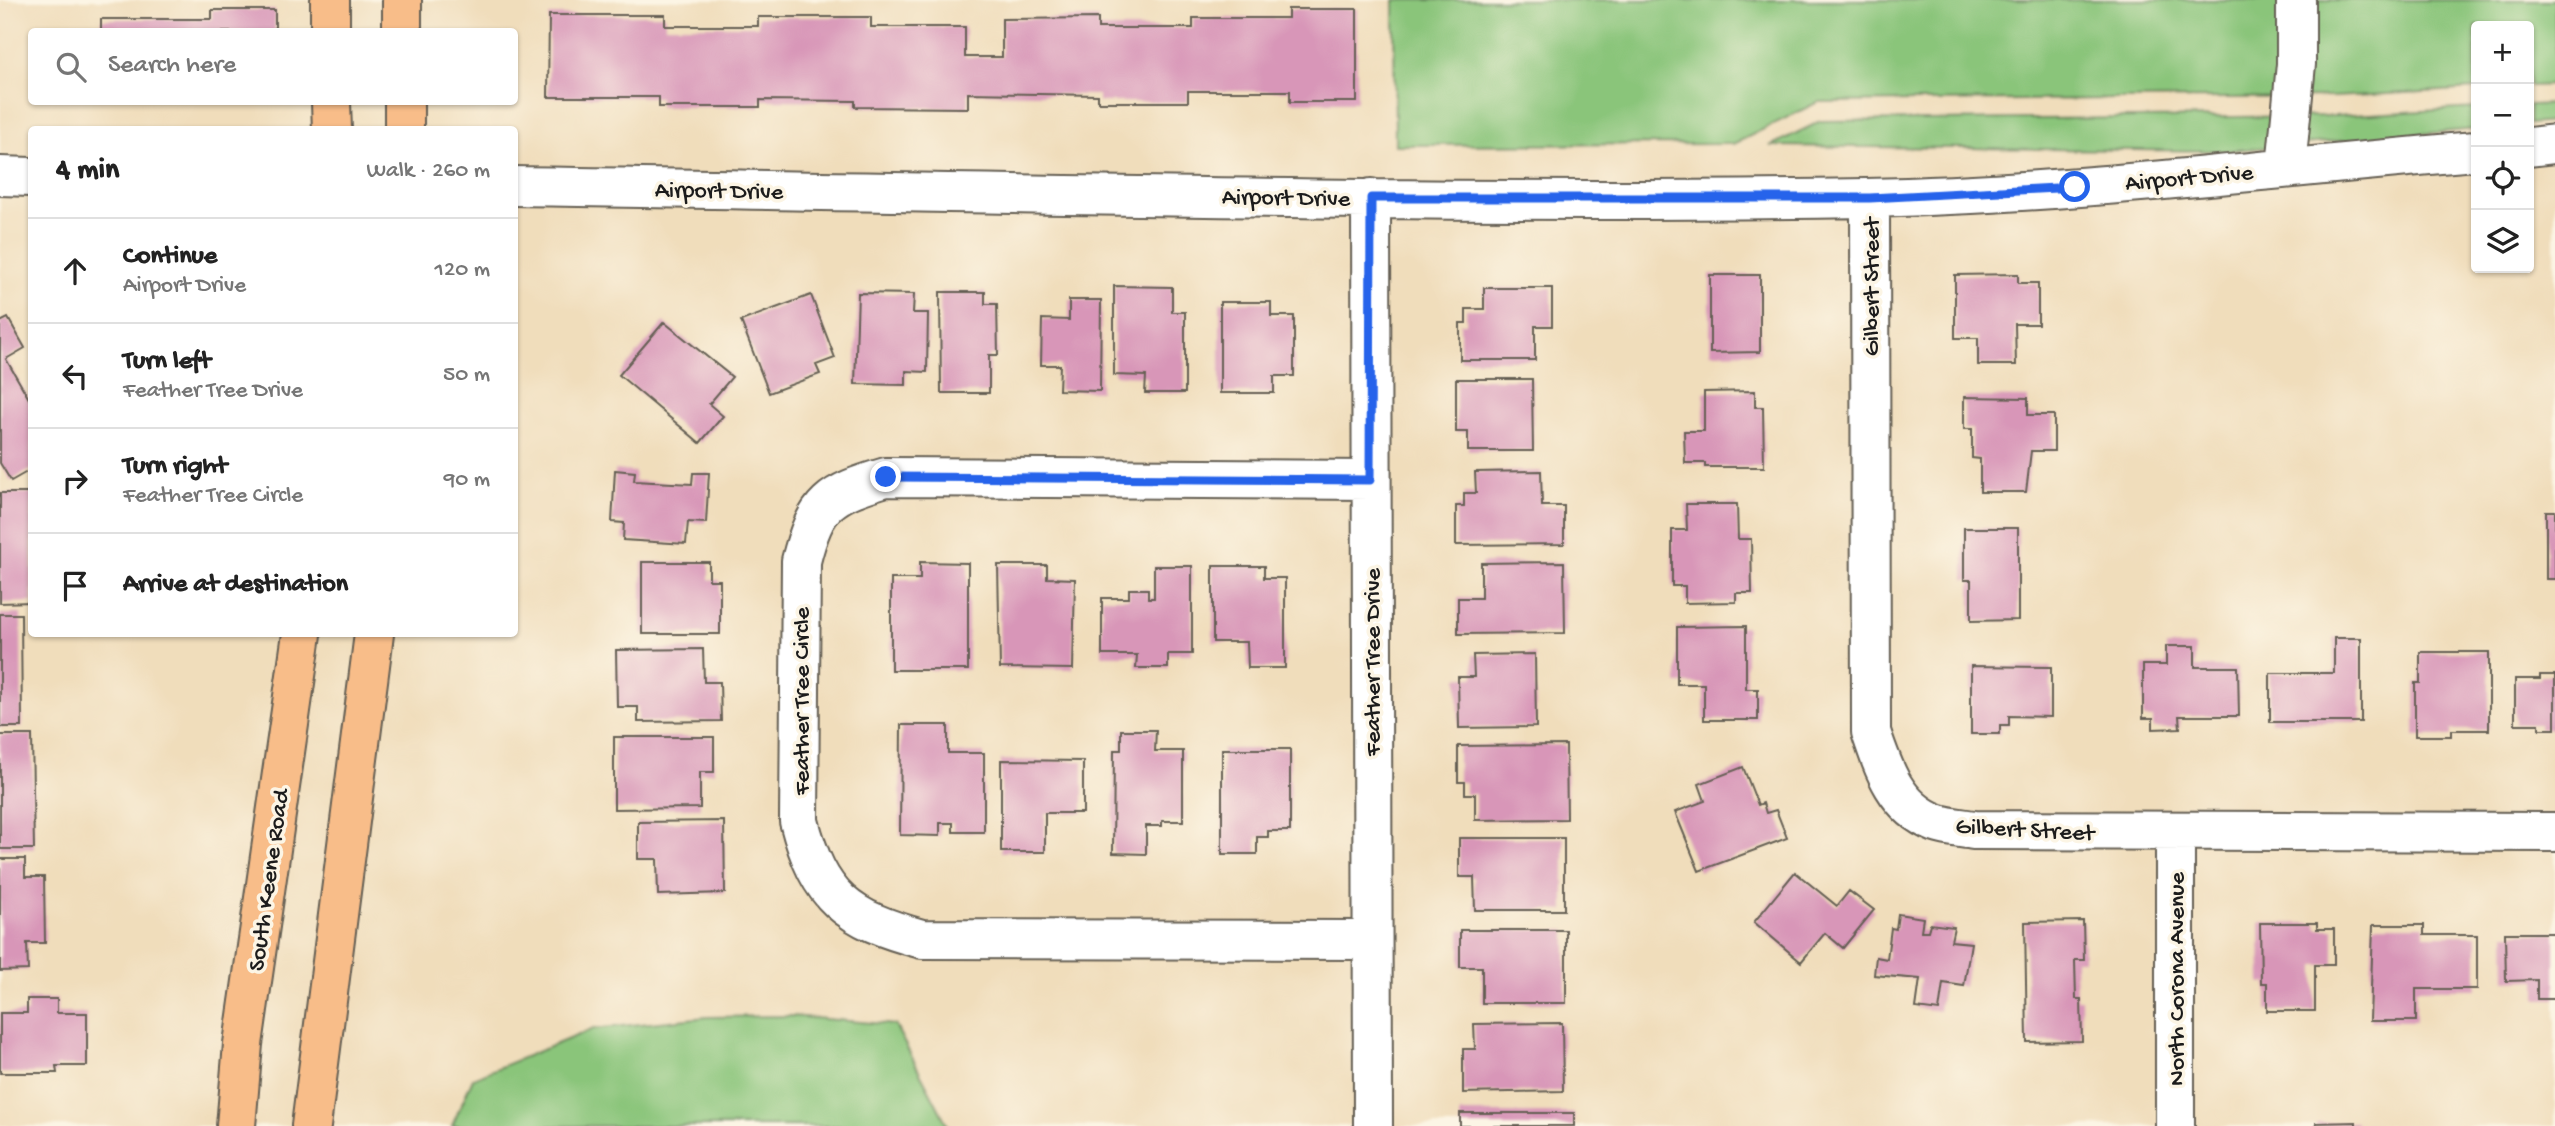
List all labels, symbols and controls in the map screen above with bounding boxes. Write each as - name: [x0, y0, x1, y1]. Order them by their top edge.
- map controls: [2471, 21, 2534, 273]
- button: +: [2471, 21, 2534, 84]
- search box: [28, 28, 518, 105]
- icon: search: [52, 48, 90, 86]
- text: Search here: [108, 51, 236, 82]
- button: −: [2471, 84, 2534, 147]
- button: locate: [2471, 147, 2534, 210]
- text: 4 min: [56, 154, 119, 189]
- text: Walk · 260 m: [366, 158, 490, 185]
- street label: Airport Drive: [2124, 159, 2255, 200]
- route start: [2059, 171, 2090, 202]
- street label: Airport Drive: [654, 177, 784, 208]
- street label: Airport Drive: [1221, 184, 1351, 215]
- button: layers: [2471, 210, 2534, 273]
- street label: Gilbert Street: [1859, 215, 1888, 356]
- text: Continue: [123, 242, 217, 273]
- icon: ahead: [56, 252, 94, 290]
- text: 120 m: [435, 257, 490, 284]
- text: Airport Drive: [123, 273, 246, 300]
- text: Turn left: [123, 347, 211, 378]
- icon: left: [56, 357, 94, 395]
- text: 50 m: [443, 362, 490, 389]
- text: Feather Tree Drive: [123, 378, 303, 405]
- text: Turn right: [123, 452, 227, 483]
- route end: [870, 461, 901, 492]
- icon: right: [56, 462, 94, 500]
- text: 90 m: [444, 467, 490, 494]
- text: Feather Tree Circle: [123, 483, 303, 510]
- icon: arrive: [56, 567, 94, 605]
- street label: Feather Tree Drive: [1360, 568, 1389, 757]
- text: Arrive at destination: [123, 570, 348, 601]
- street label: Feather Tree Circle: [789, 606, 818, 796]
- street label: South Keene Road: [243, 786, 298, 973]
- street label: Gilbert Street: [1955, 813, 2097, 850]
- street label: North Corona Avenue: [2164, 871, 2193, 1086]

